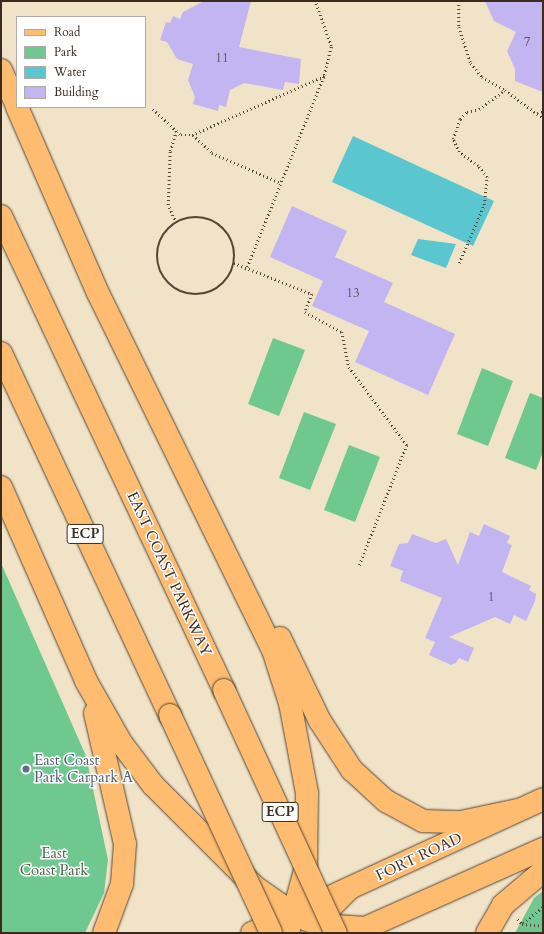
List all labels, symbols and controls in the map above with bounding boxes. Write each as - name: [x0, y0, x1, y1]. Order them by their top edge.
- legend: [16, 16, 146, 108]
- text: Road: [54, 24, 80, 40]
- house number: 7: [524, 34, 530, 50]
- text: Park: [54, 44, 77, 60]
- house number: 11: [215, 50, 229, 66]
- text: Water: [54, 64, 86, 80]
- text: Building: [54, 84, 98, 100]
- house number: 13: [346, 285, 360, 301]
- street label: EAST COAST PARKWAY: [123, 489, 215, 659]
- road number: ECP: [66, 522, 104, 546]
- house number: 1: [488, 589, 494, 605]
- place label: East Coast Park Carpark A: [34, 751, 133, 786]
- marker: East Coast Park Carpark A: [21, 764, 31, 774]
- road number: ECP: [261, 800, 299, 824]
- street label: FORT ROAD: [373, 829, 465, 885]
- park label: East Coast Park: [20, 844, 88, 879]

